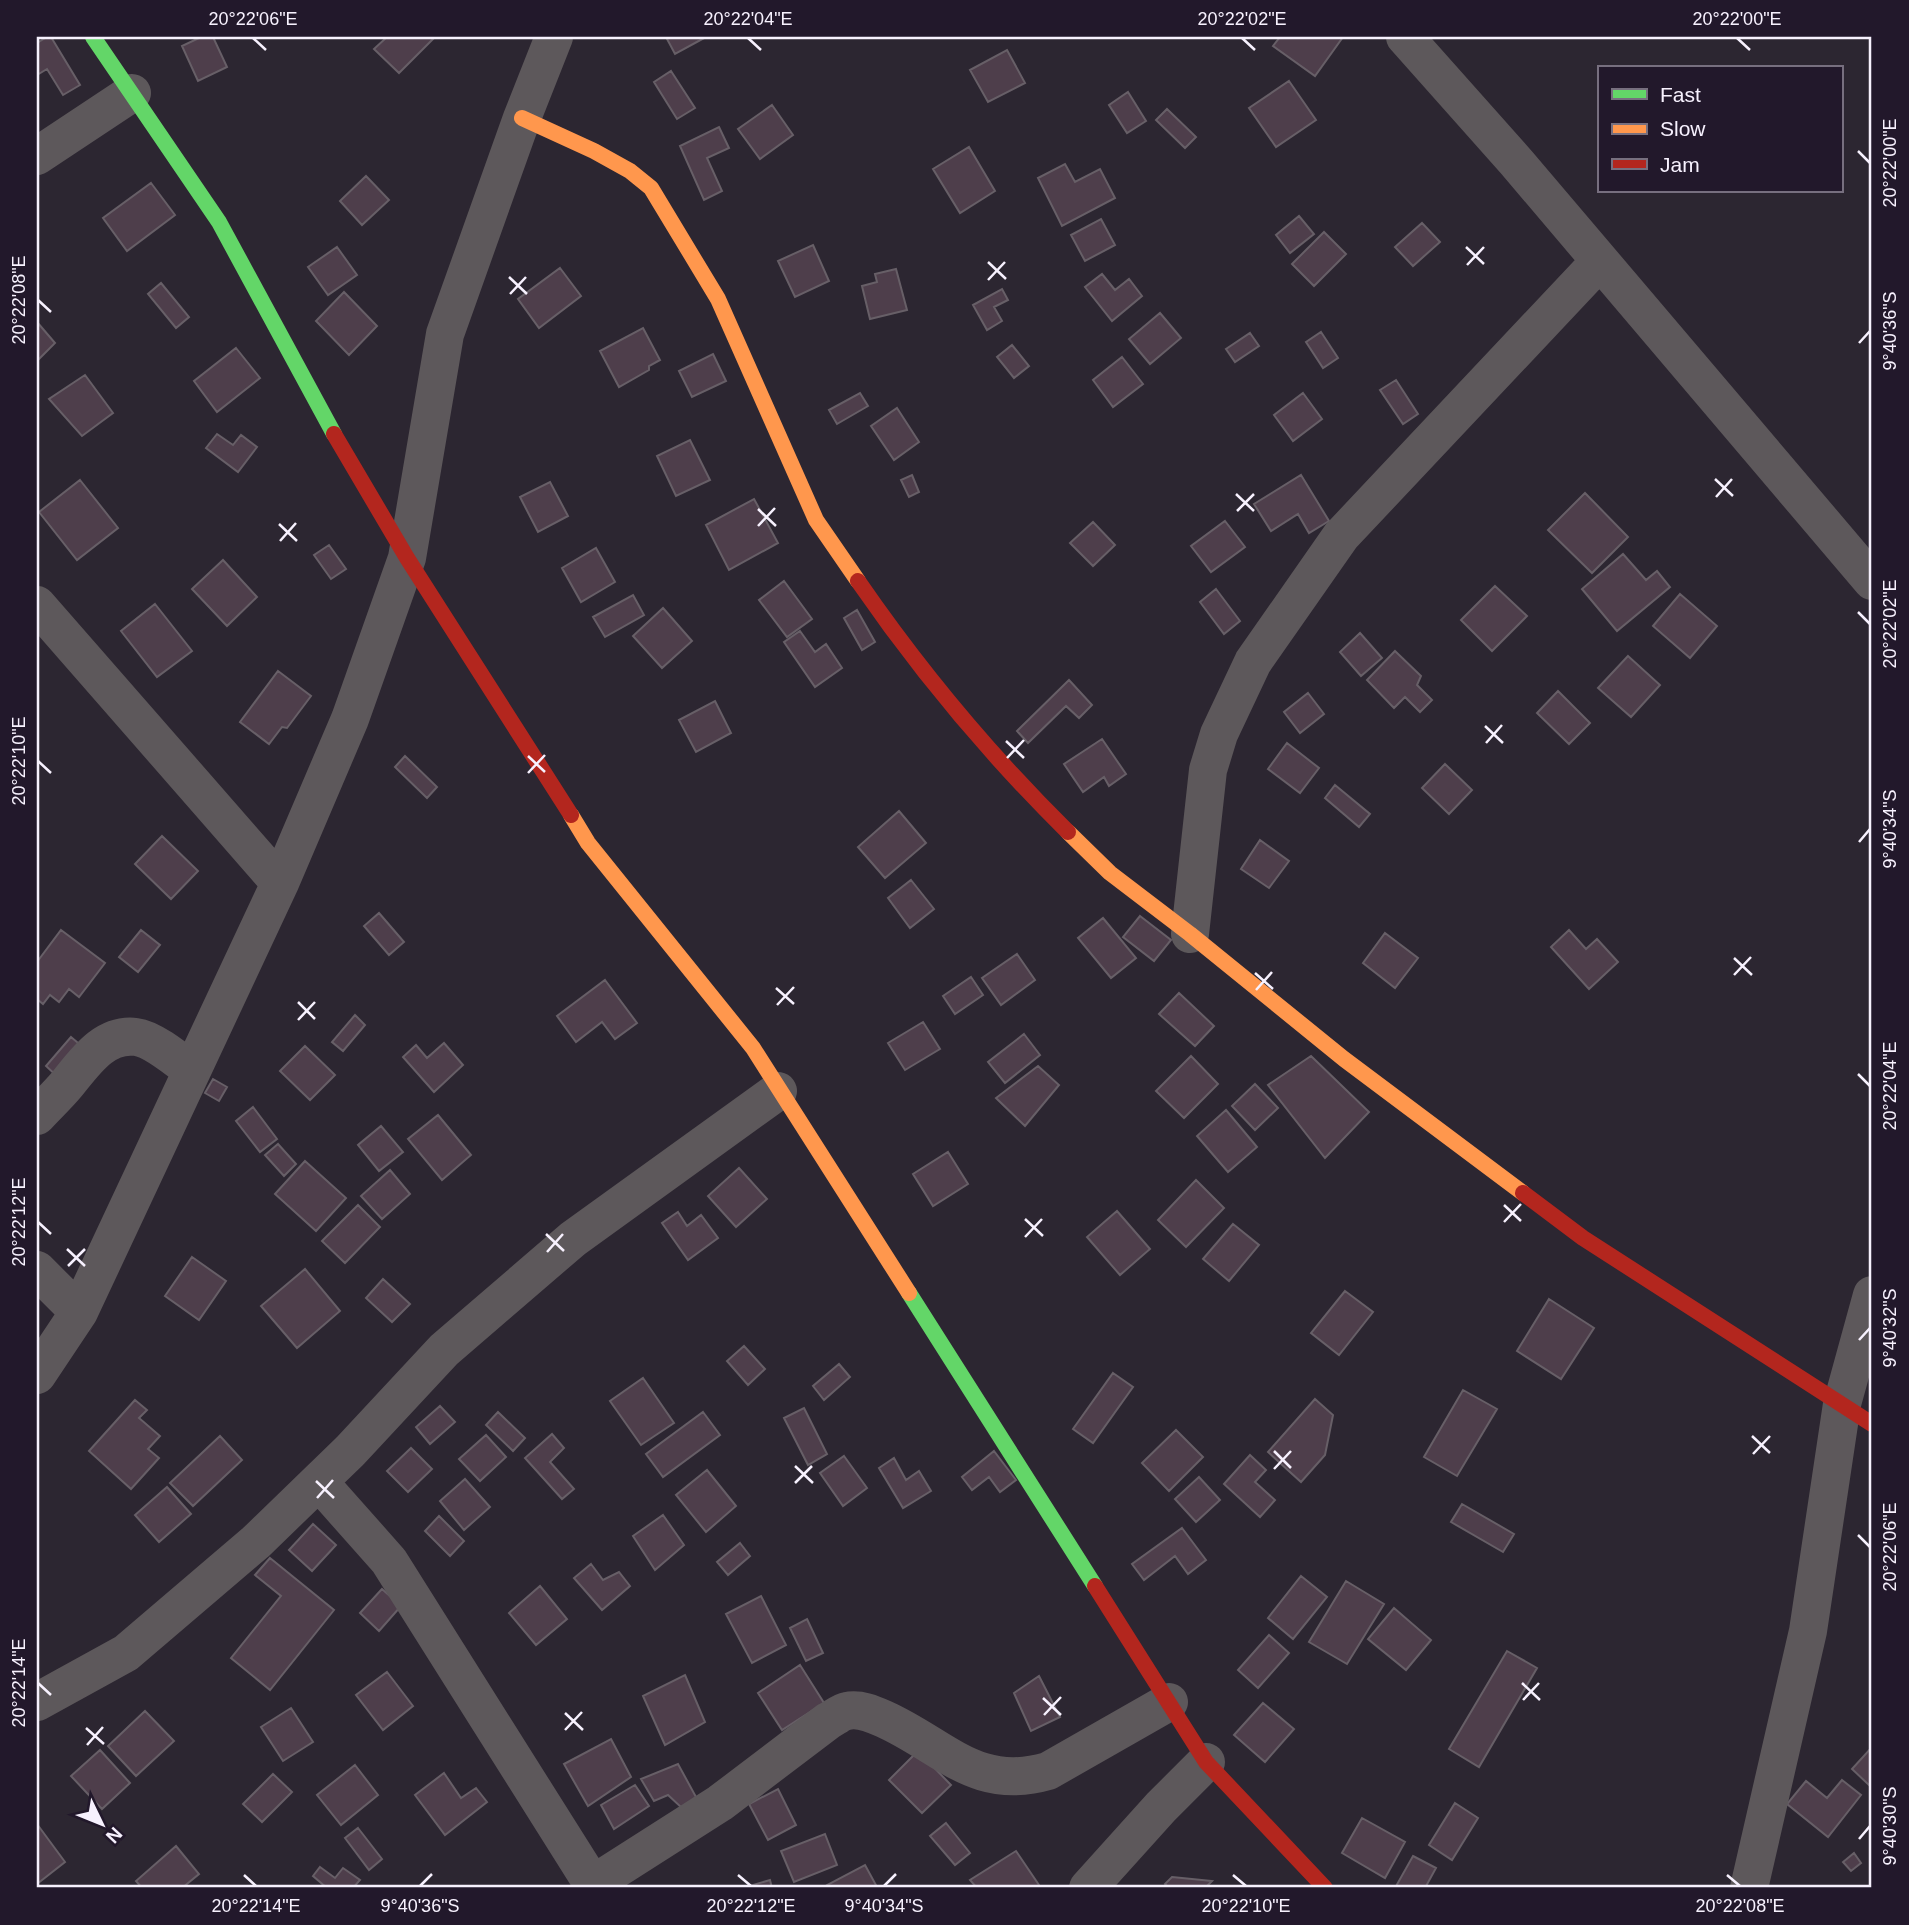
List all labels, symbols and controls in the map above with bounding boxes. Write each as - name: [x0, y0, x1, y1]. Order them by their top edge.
- text: 20°22'06"E: [208, 9, 298, 29]
- text: 20°22'04"E: [703, 9, 793, 29]
- text: 20°22'02"E: [1197, 9, 1287, 29]
- text: 20°22'00"E: [1692, 9, 1782, 29]
- legend: [1598, 66, 1842, 192]
- text: Fast: [1660, 83, 1701, 106]
- text: Slow: [1660, 117, 1706, 140]
- text: 20°22'00"E: [1880, 118, 1900, 208]
- text: Jam: [1660, 153, 1700, 176]
- text: 20°22'08"E: [9, 255, 29, 345]
- text: 9°40'36"S: [1880, 291, 1900, 371]
- text: 20°22'02"E: [1880, 579, 1900, 669]
- text: 20°22'10"E: [9, 716, 29, 806]
- text: 9°40'34"S: [1880, 789, 1900, 869]
- text: 20°22'04"E: [1880, 1041, 1900, 1131]
- text: 20°22'12"E: [9, 1177, 29, 1267]
- text: 9°40'32"S: [1880, 1288, 1900, 1368]
- text: 20°22'06"E: [1880, 1502, 1900, 1592]
- text: 20°22'14"E: [9, 1638, 29, 1728]
- text: 9°40'30"S: [1880, 1786, 1900, 1866]
- north arrow: [66, 1788, 136, 1858]
- text: N: [102, 1823, 126, 1847]
- text: 20°22'14"E: [211, 1896, 301, 1916]
- text: 9°40'36"S: [380, 1896, 460, 1916]
- text: 20°22'12"E: [706, 1896, 796, 1916]
- text: 9°40'34"S: [844, 1896, 924, 1916]
- text: 20°22'10"E: [1201, 1896, 1291, 1916]
- text: 20°22'08"E: [1695, 1896, 1785, 1916]

